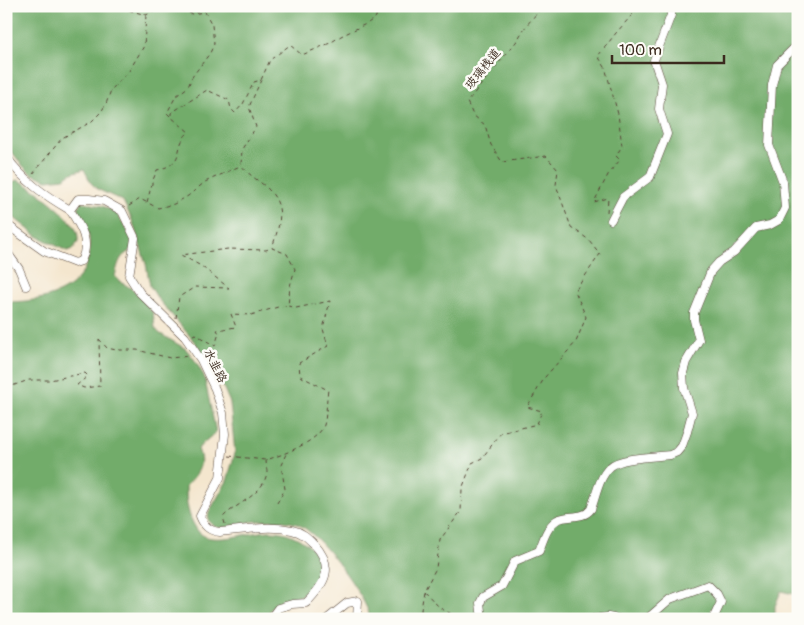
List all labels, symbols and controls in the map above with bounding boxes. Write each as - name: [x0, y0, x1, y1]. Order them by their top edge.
- scale bar: [612, 32, 724, 64]
- text: 100 m: [619, 41, 662, 60]
- street label: 玻璃栈道: [462, 46, 504, 92]
- street label: 水韭路: [200, 347, 230, 385]

